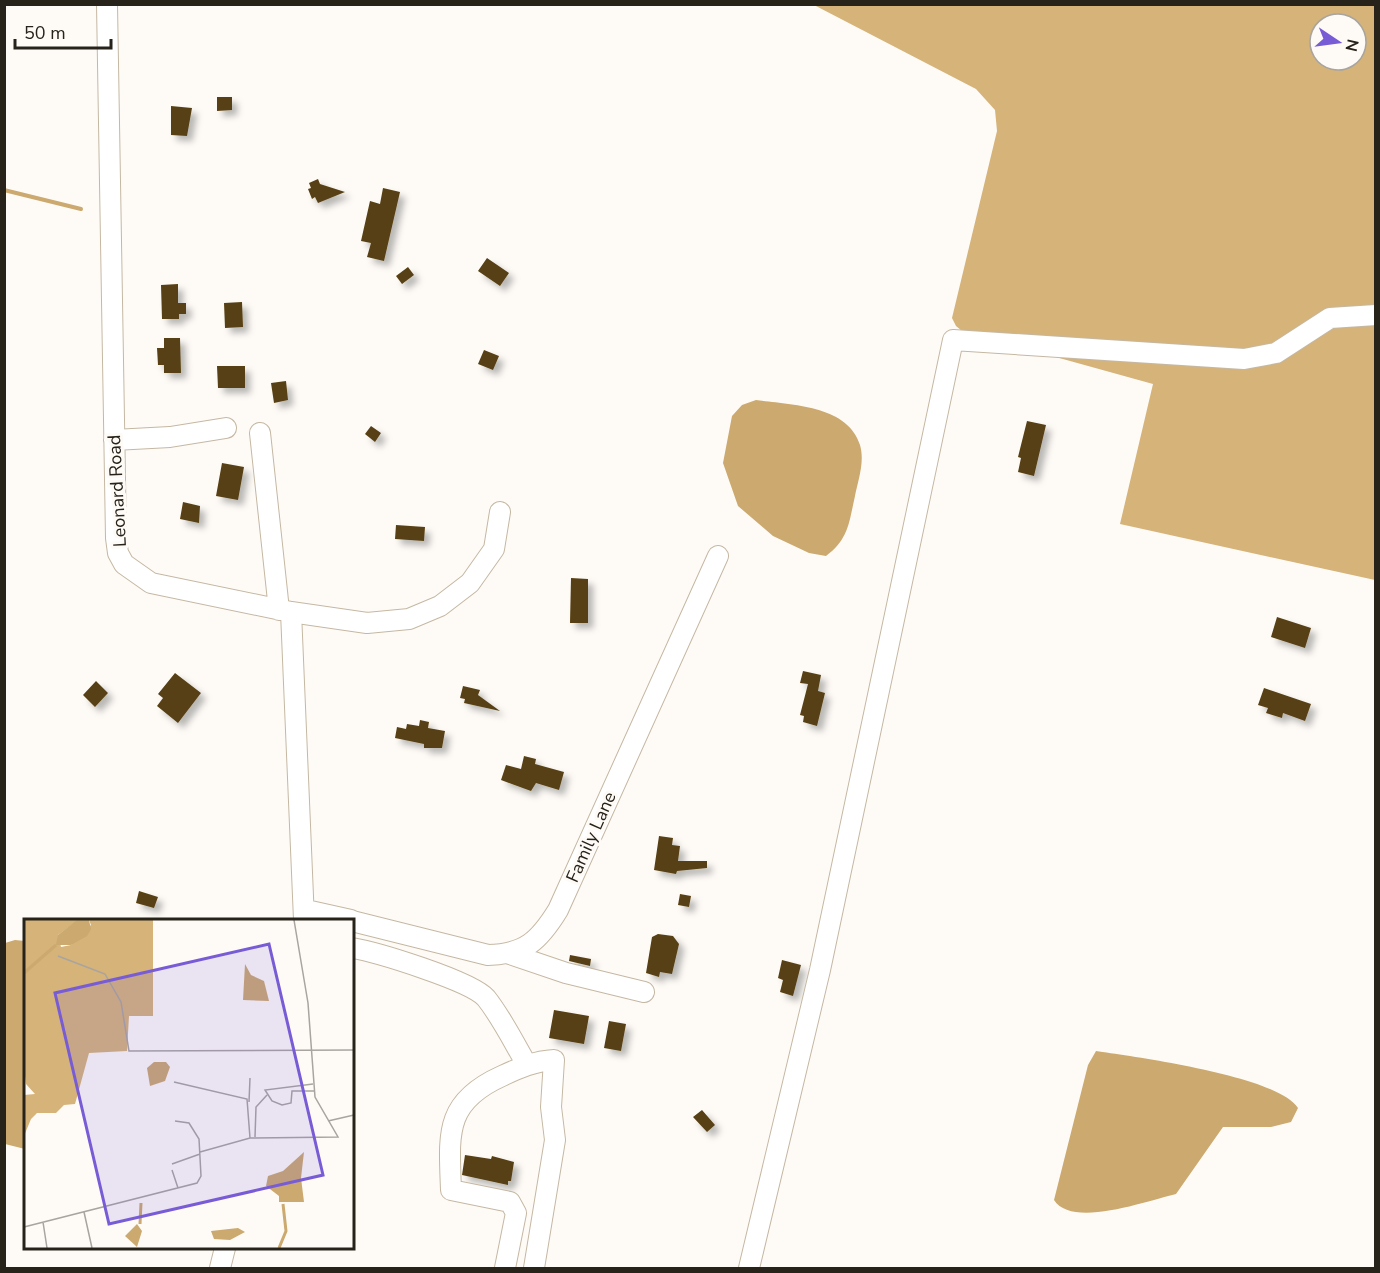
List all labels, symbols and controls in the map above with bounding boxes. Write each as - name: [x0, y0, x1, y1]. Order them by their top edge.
- scale bar: [15, 12, 111, 50]
- north arrow: [1308, 12, 1368, 72]
- text: 50 m: [24, 21, 66, 45]
- text: N: [1340, 37, 1364, 53]
- street label: Leonard Road: [102, 434, 132, 548]
- street label: Family Lane: [560, 788, 622, 886]
- inset map: [24, 919, 354, 1249]

